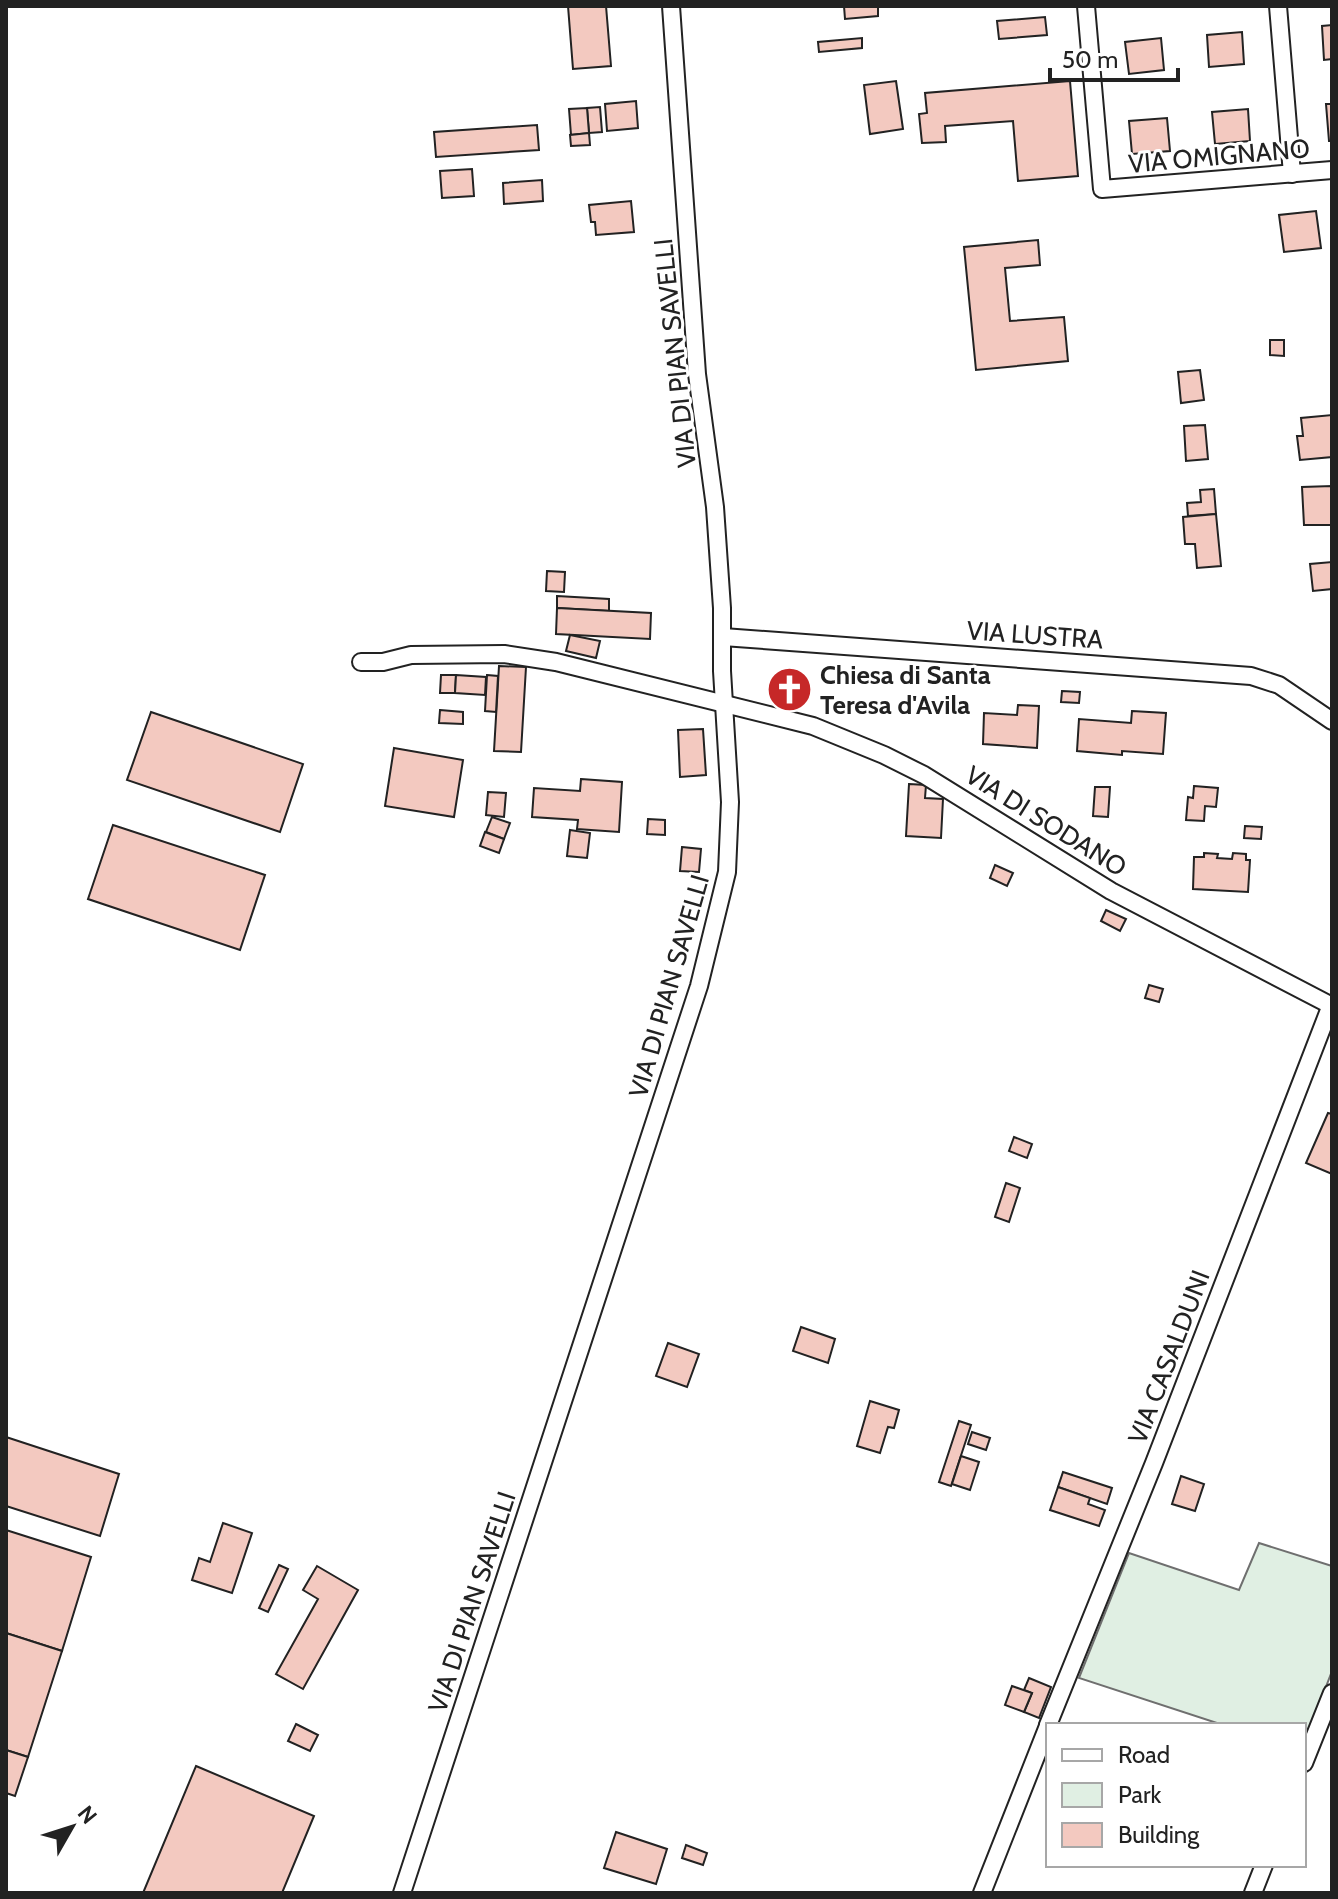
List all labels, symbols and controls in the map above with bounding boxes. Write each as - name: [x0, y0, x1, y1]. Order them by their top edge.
- scale bar: [1050, 32, 1178, 82]
- text: 50 m: [1062, 45, 1118, 74]
- street label: VIA OMIGNANO: [1127, 132, 1311, 180]
- street label: VIA DI PIAN SAVELLI: [647, 237, 703, 469]
- street label: VIA LUSTRA: [966, 614, 1104, 656]
- place label: Chiesa di Santa Teresa d'Avila: [820, 659, 991, 721]
- church icon: Chiesa di Santa Teresa d'Avila: [765, 666, 813, 714]
- street label: VIA DI SODANO: [960, 759, 1132, 883]
- street label: VIA DI PIAN SAVELLI: [622, 871, 716, 1101]
- street label: VIA CASALDUNI: [1121, 1266, 1217, 1448]
- street label: VIA DI PIAN SAVELLI: [421, 1488, 523, 1716]
- legend: [1046, 1723, 1306, 1867]
- text: Road: [1118, 1740, 1170, 1769]
- text: Park: [1118, 1780, 1161, 1809]
- north arrow: [32, 1787, 112, 1867]
- text: N: [72, 1800, 103, 1829]
- text: Building: [1118, 1820, 1200, 1849]

